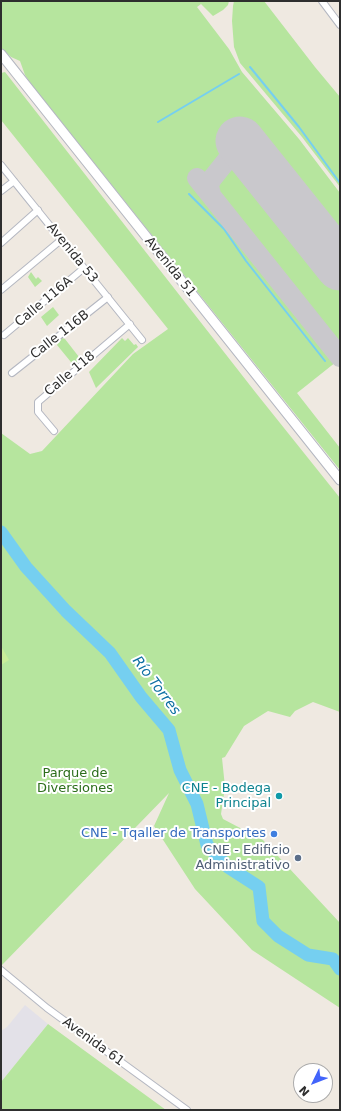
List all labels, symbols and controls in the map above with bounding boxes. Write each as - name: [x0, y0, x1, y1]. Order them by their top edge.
- street label: Avenida 53: [43, 220, 101, 286]
- street label: Avenida 51: [141, 234, 199, 300]
- street label: Calle 116A: [12, 273, 76, 331]
- street label: Calle 116B: [28, 307, 92, 363]
- street label: Calle 118: [42, 348, 98, 400]
- water label: Río Torres: [128, 653, 184, 719]
- park label: Parque de Diversiones: [37, 766, 113, 797]
- place label: CNE - Bodega Principal: [182, 781, 271, 812]
- marker: CNE - Bodega Principal: [274, 791, 284, 801]
- place label: CNE - Tqaller de Transportes: [81, 826, 266, 842]
- marker: CNE - Tqaller de Transportes: [269, 829, 279, 839]
- place label: CNE - Edificio Administrativo: [195, 843, 290, 874]
- marker: CNE - Edificio Administrativo: [293, 853, 303, 863]
- street label: Avenida 61: [59, 1014, 127, 1070]
- north arrow: [293, 1063, 333, 1103]
- text: N: [297, 1083, 312, 1099]

